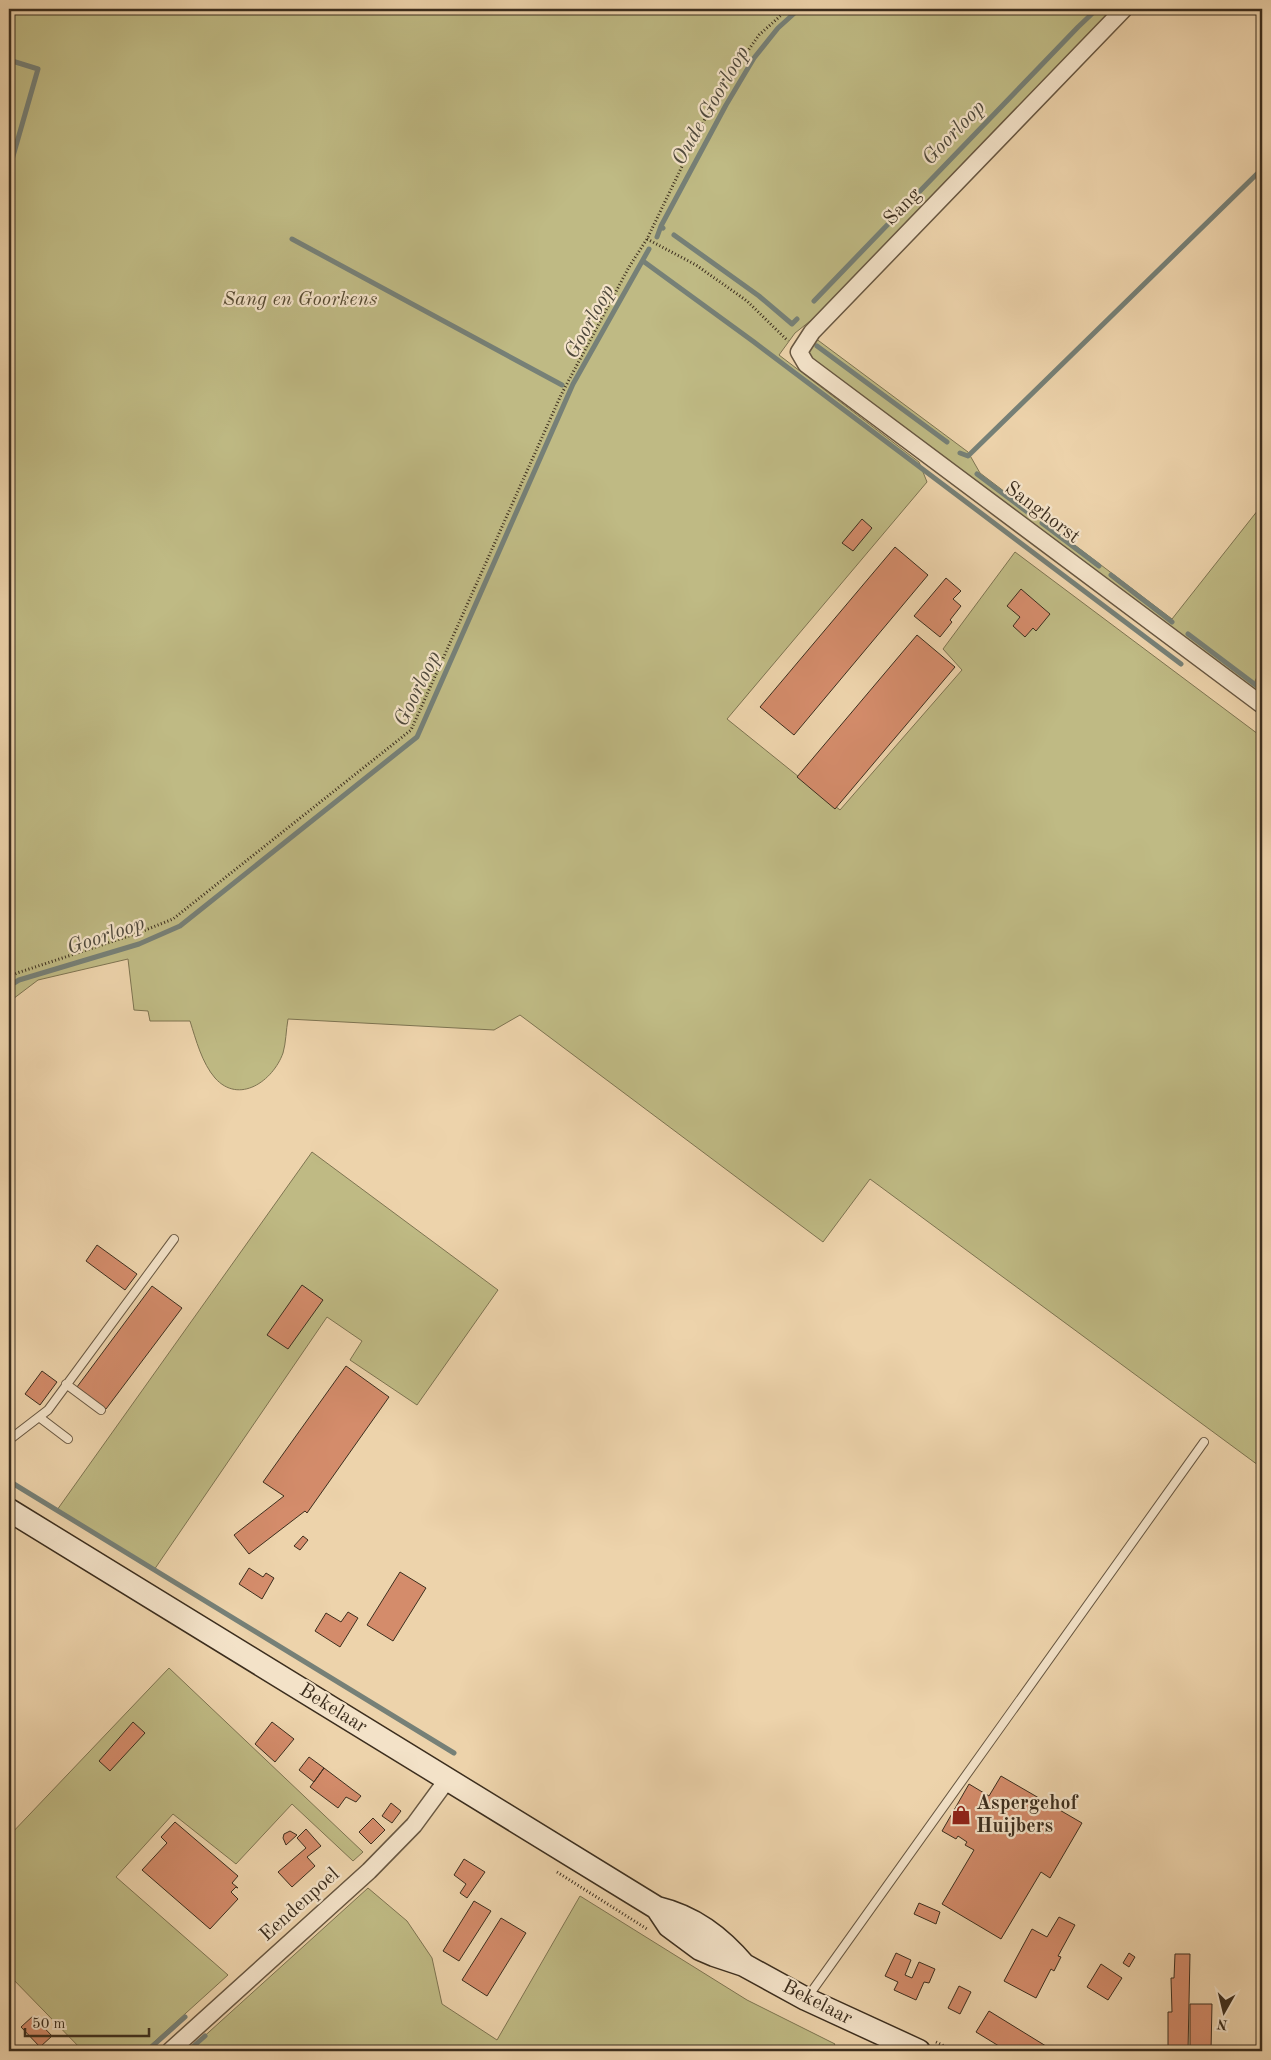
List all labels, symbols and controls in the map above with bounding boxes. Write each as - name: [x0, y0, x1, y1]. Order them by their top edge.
- water label: Oude Goorloop: [669, 43, 753, 169]
- water label: Goorloop: [918, 97, 990, 169]
- street label: Sang: [881, 184, 926, 230]
- water label: Goorloop: [561, 282, 619, 362]
- park label: Sang en Goorkens: [223, 290, 377, 310]
- street label: Sanghorst: [1001, 478, 1083, 548]
- water label: Goorloop: [391, 648, 445, 730]
- water label: Goorloop: [64, 913, 148, 959]
- street label: Bekelaar: [295, 1680, 371, 1738]
- place label: Aspergehof Huijbers: [976, 1794, 1079, 1837]
- shop icon: Aspergehof Huijbers: [950, 1804, 972, 1826]
- street label: Eendenpoel: [256, 1864, 344, 1946]
- street label: Bekelaar: [779, 1977, 855, 2029]
- north arrow: [1198, 1988, 1248, 2038]
- scale bar: [25, 2005, 149, 2037]
- text: N: [1216, 2016, 1229, 2032]
- text: 50 m: [32, 2017, 66, 2032]

